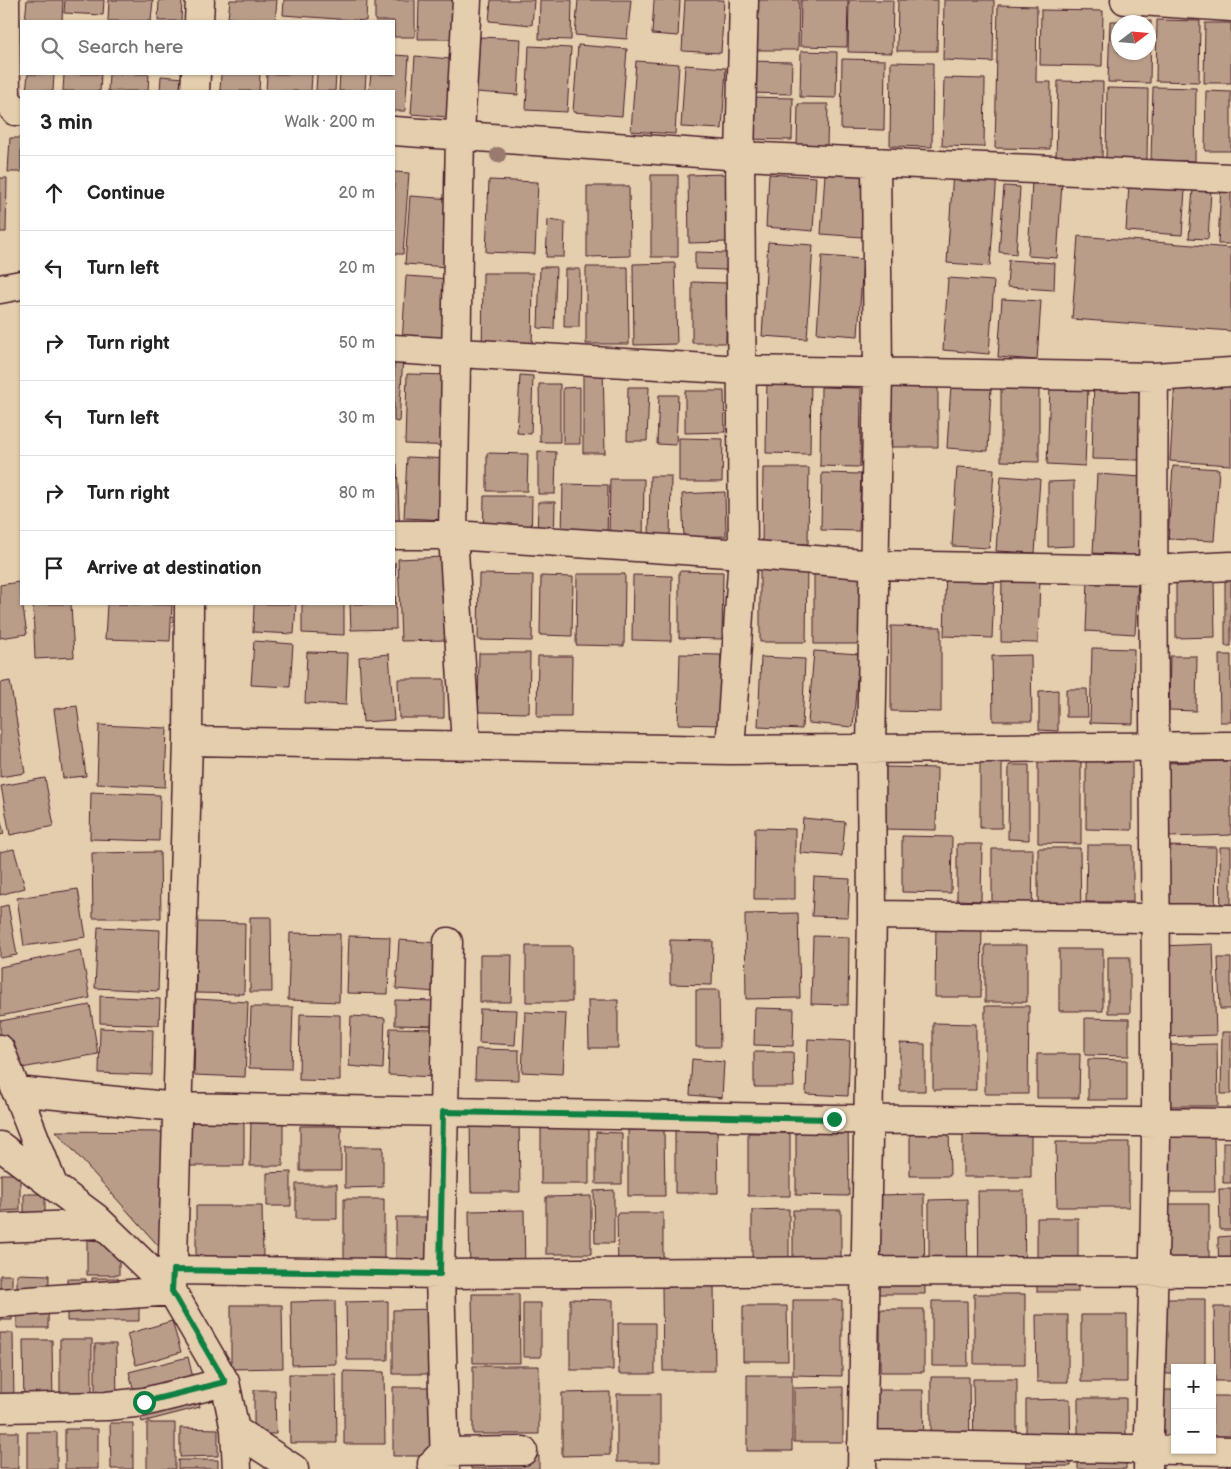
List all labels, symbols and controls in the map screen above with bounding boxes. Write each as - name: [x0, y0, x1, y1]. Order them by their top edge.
- north arrow: [1111, 15, 1156, 60]
- search box: [20, 20, 395, 75]
- icon: search: [38, 34, 66, 62]
- text: Search here: [78, 36, 183, 59]
- text: 3 min: [40, 110, 93, 135]
- text: Walk · 200 m: [285, 113, 375, 132]
- icon: ahead: [40, 179, 68, 207]
- text: Continue: [87, 182, 165, 205]
- text: 20 m: [339, 184, 375, 203]
- icon: left: [40, 254, 68, 282]
- text: Turn left: [87, 257, 159, 280]
- text: 20 m: [339, 259, 375, 278]
- icon: right: [40, 329, 68, 357]
- text: Turn right: [87, 332, 170, 355]
- text: 50 m: [339, 334, 375, 353]
- icon: left: [40, 404, 68, 432]
- text: Turn left: [87, 407, 159, 430]
- text: 30 m: [338, 409, 375, 428]
- icon: right: [40, 479, 68, 507]
- text: Turn right: [87, 482, 170, 505]
- text: 80 m: [339, 484, 375, 503]
- icon: arrive: [40, 554, 68, 582]
- text: Arrive at destination: [87, 557, 262, 580]
- route end: [823, 1108, 846, 1131]
- map controls: [1171, 1364, 1216, 1454]
- button: +: [1171, 1364, 1216, 1409]
- route start: [133, 1391, 156, 1414]
- button: −: [1171, 1409, 1216, 1454]

